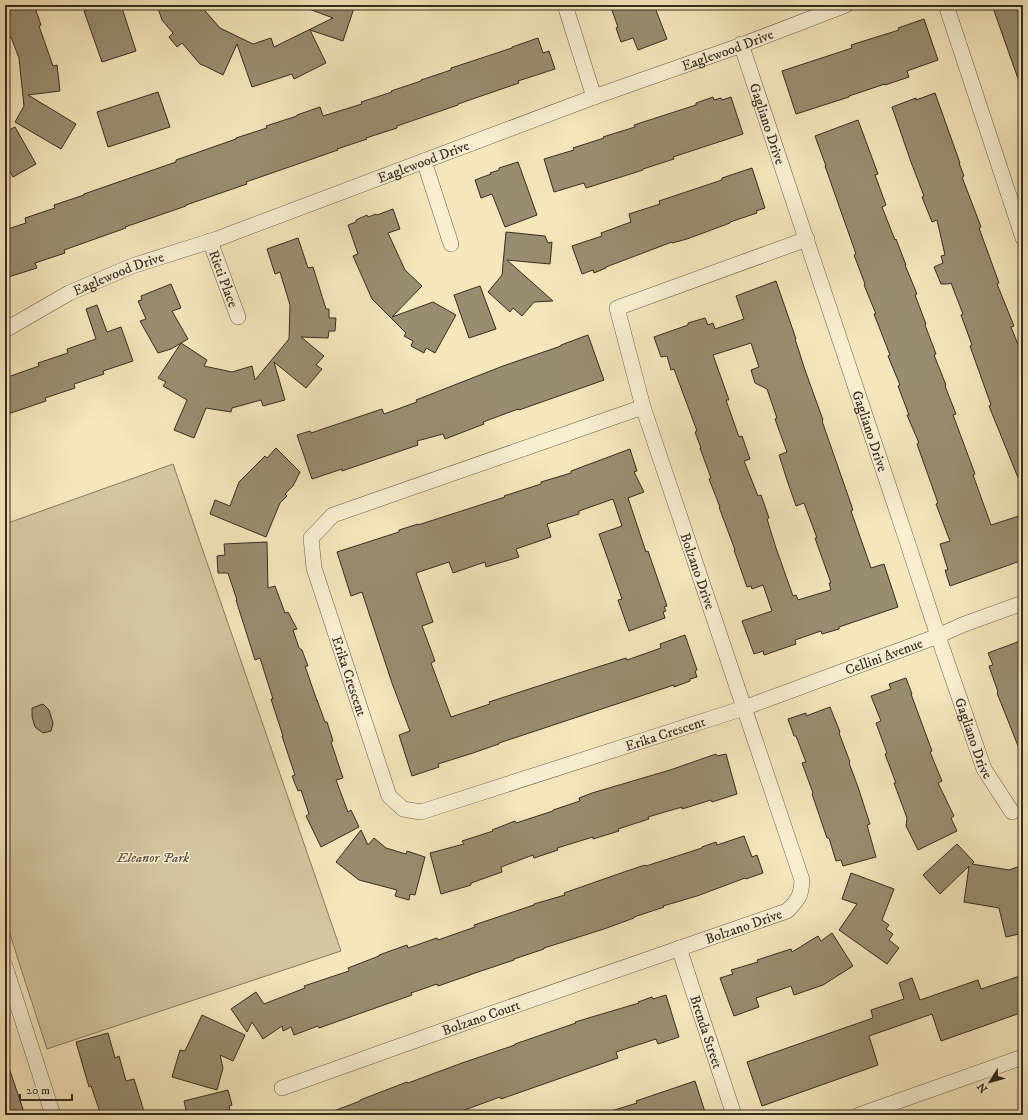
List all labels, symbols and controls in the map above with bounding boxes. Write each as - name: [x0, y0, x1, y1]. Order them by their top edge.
- street label: Eaglewood Drive: [679, 26, 776, 75]
- street label: Gagliano Drive: [745, 81, 789, 167]
- street label: Eaglewood Drive: [375, 137, 472, 188]
- street label: Eaglewood Drive: [70, 248, 166, 300]
- street label: Rieti Place: [204, 248, 242, 310]
- street label: Gagliano Drive: [847, 388, 891, 474]
- street label: Bolzano Drive: [676, 531, 719, 612]
- street label: Erika Crescent: [327, 634, 370, 719]
- street label: Cellini Avenue: [843, 634, 926, 680]
- street label: Gagliano Drive: [950, 696, 996, 783]
- street label: Erika Crescent: [623, 713, 708, 756]
- park label: Eleanor Park: [116, 849, 189, 867]
- street label: Bolzano Drive: [703, 905, 785, 949]
- street label: Brenda Street: [685, 993, 726, 1071]
- street label: Bolzano Court: [440, 996, 523, 1040]
- north arrow: [970, 1062, 1010, 1102]
- scale bar: [20, 1076, 72, 1102]
- text: N: [975, 1080, 991, 1095]
- text: 20 m: [26, 1083, 50, 1098]

